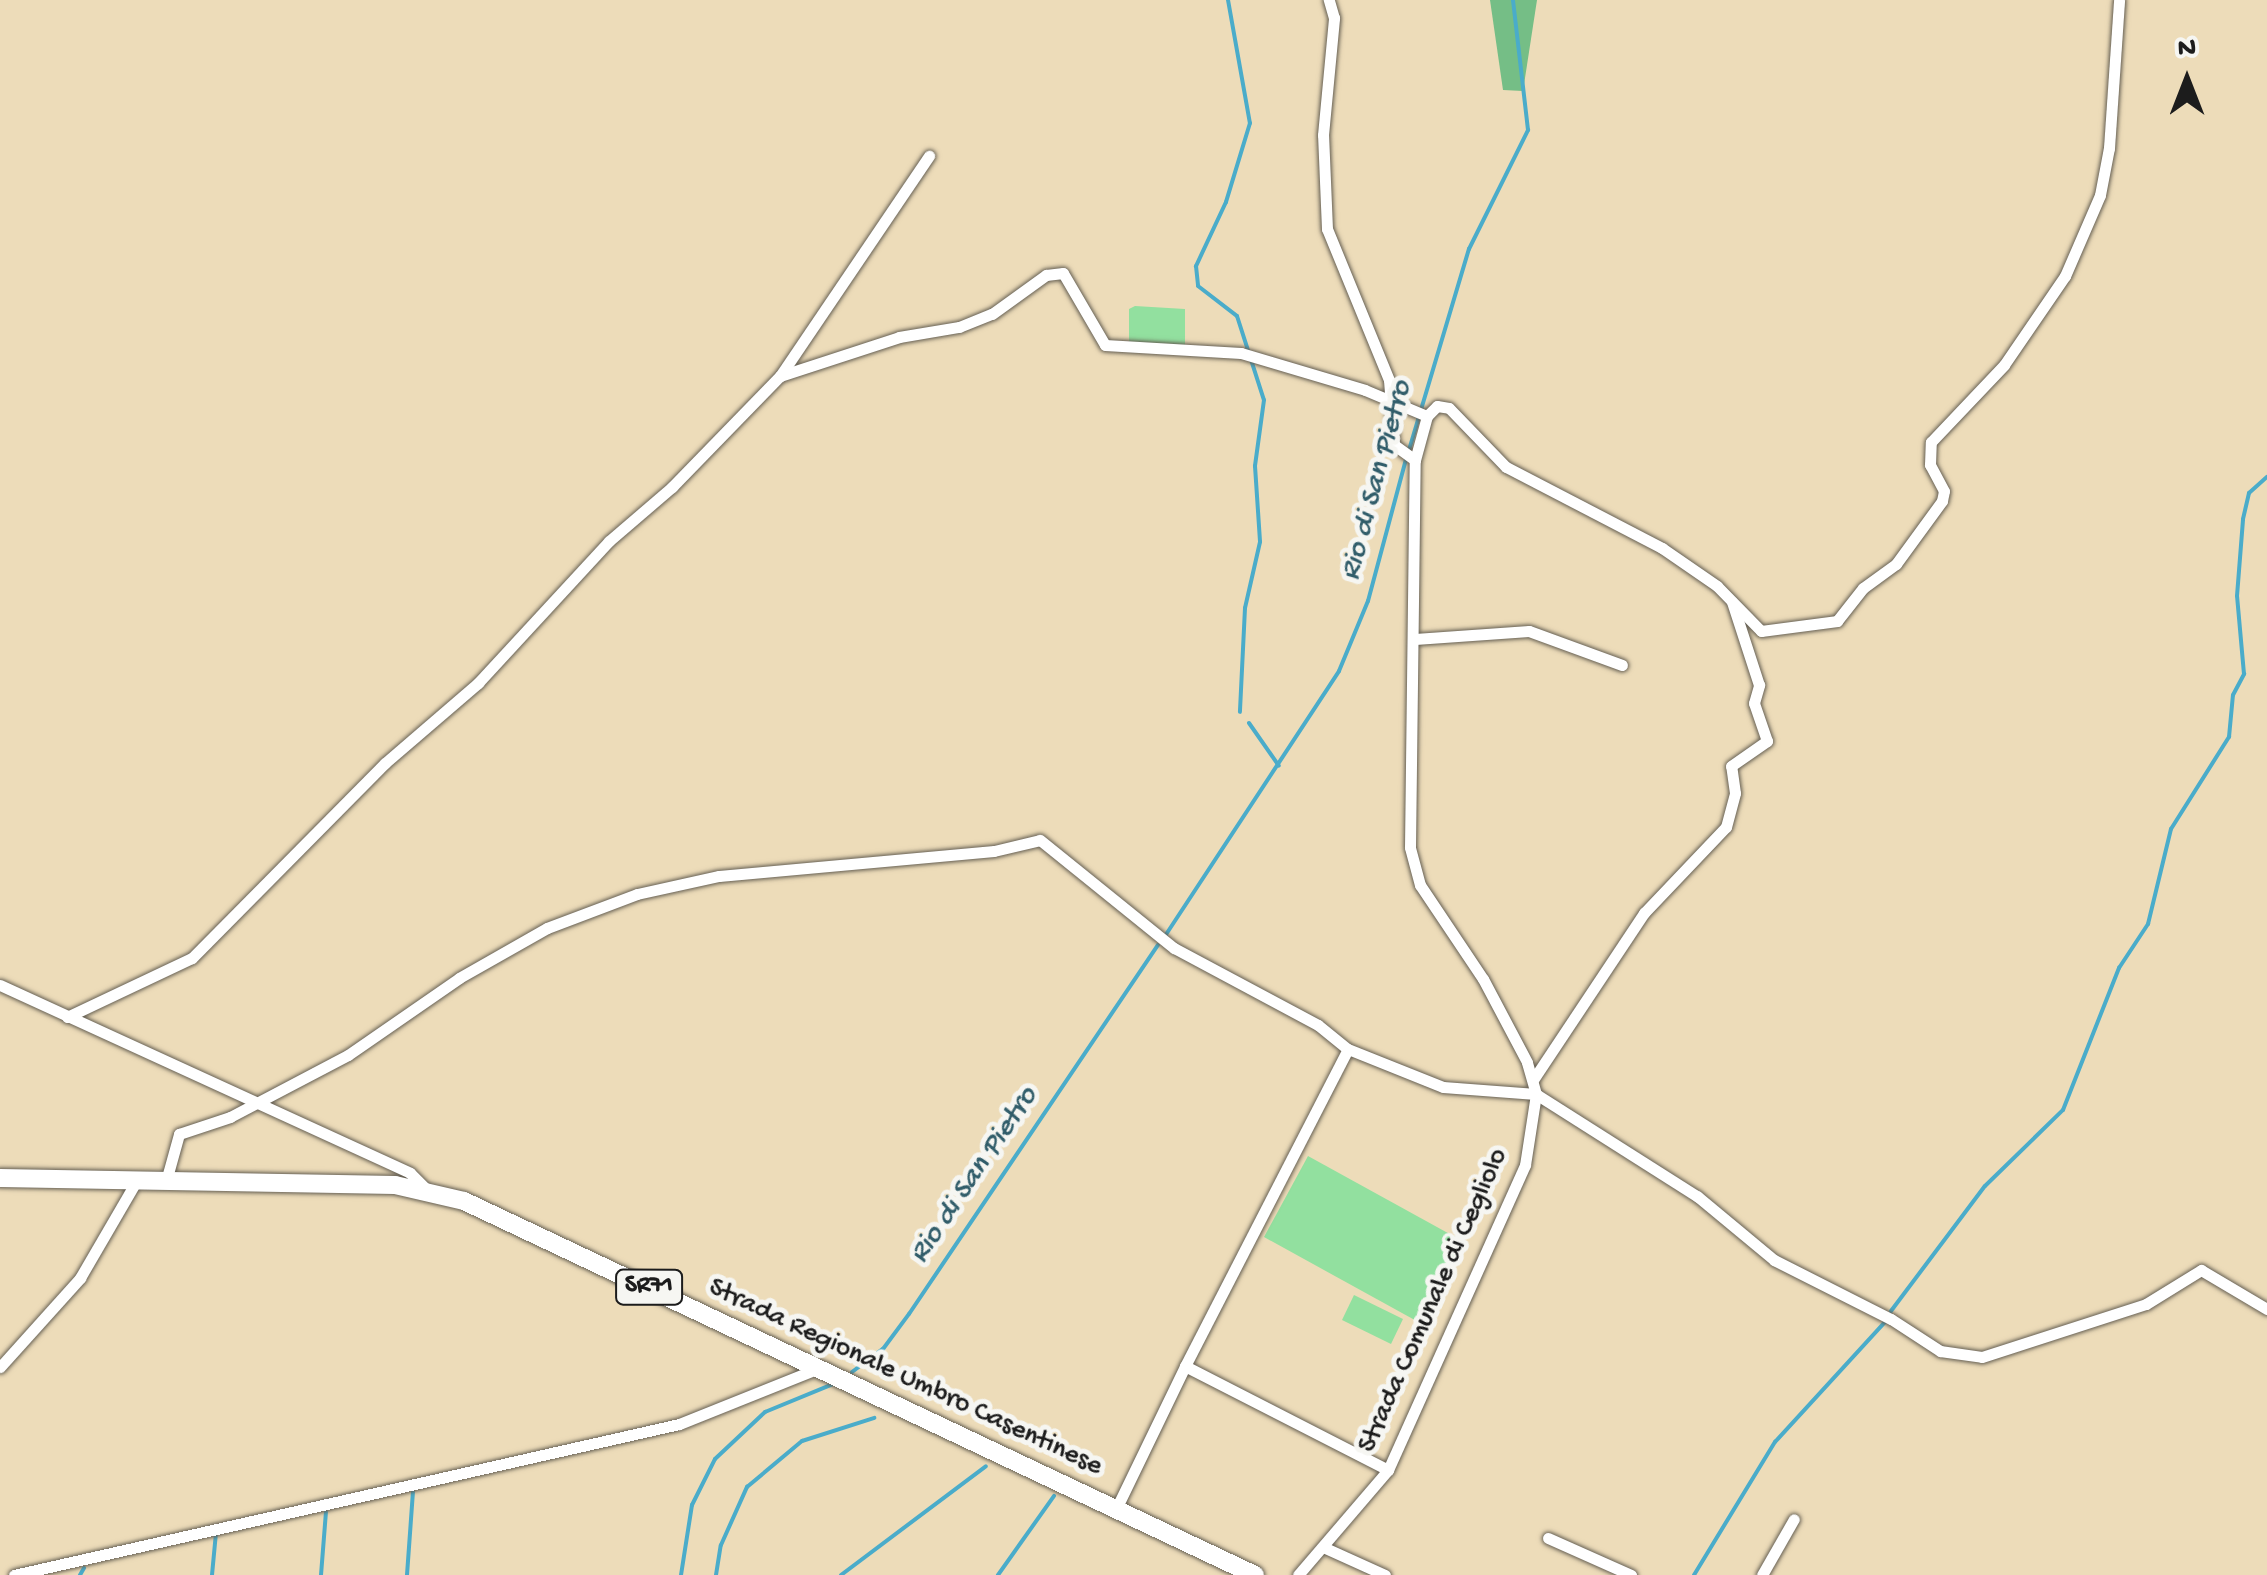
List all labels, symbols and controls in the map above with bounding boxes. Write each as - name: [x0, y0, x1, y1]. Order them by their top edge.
- north arrow: [2137, 30, 2237, 130]
- text: N: [2178, 33, 2196, 66]
- water label: Rio di San Pietro: [1334, 377, 1422, 585]
- water label: Rio di San Pietro: [903, 1081, 1047, 1271]
- street label: Strada Comunale di Cegliolo: [1352, 1144, 1516, 1458]
- road number: SR71: [614, 1267, 684, 1307]
- street label: Strada Regionale Umbro Casentinese: [703, 1272, 1107, 1484]

